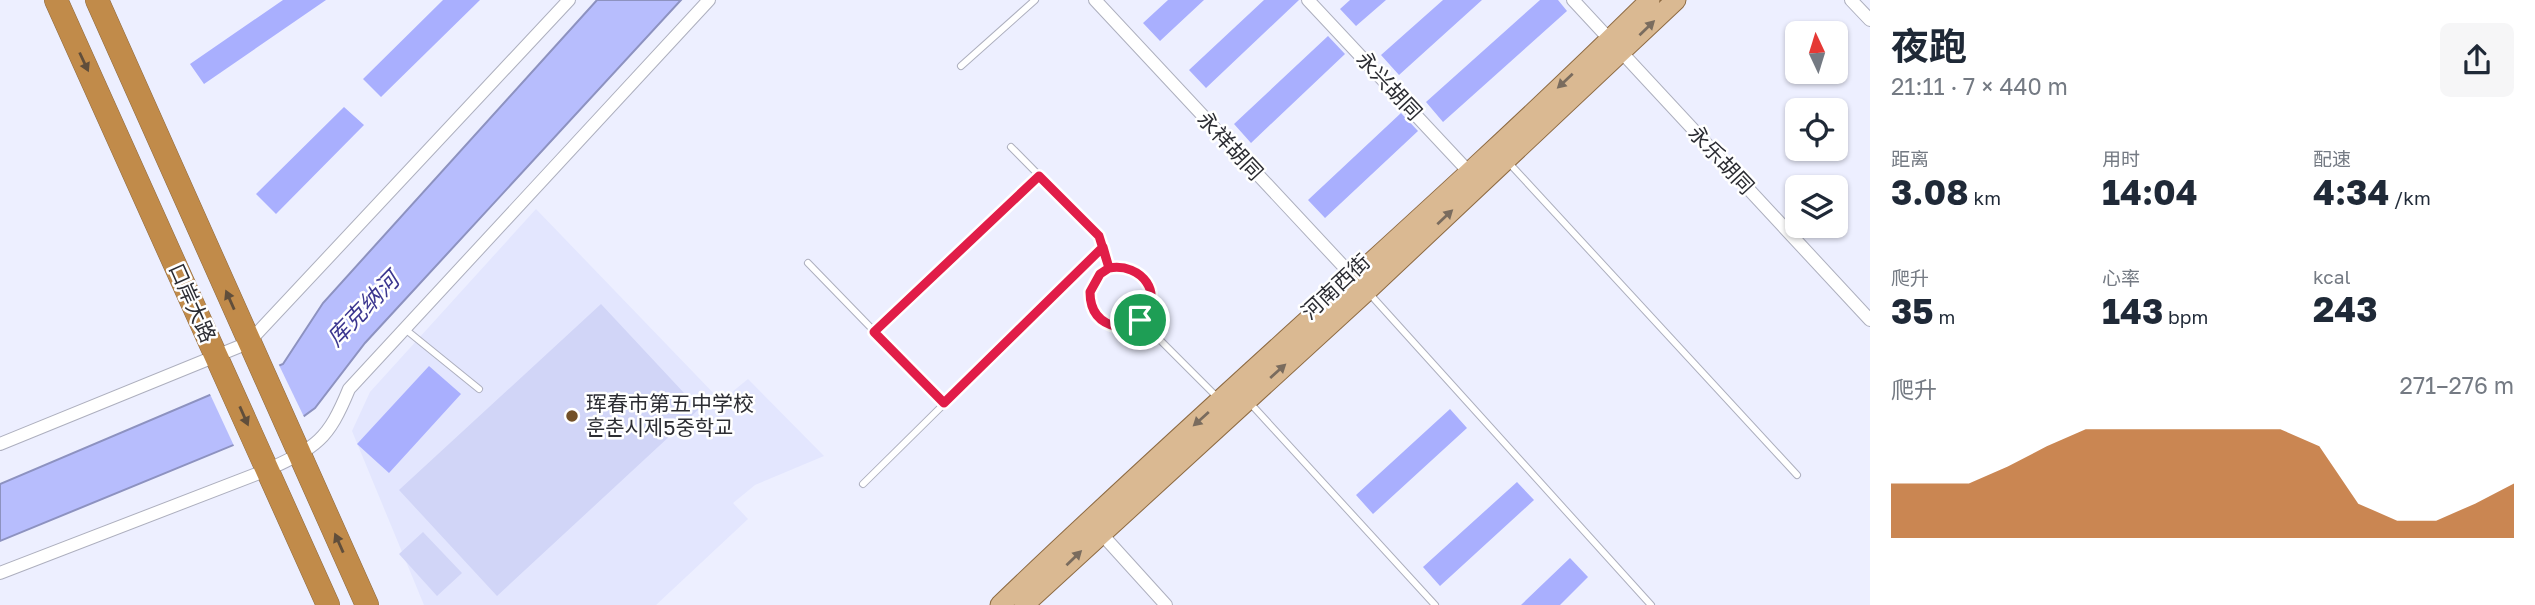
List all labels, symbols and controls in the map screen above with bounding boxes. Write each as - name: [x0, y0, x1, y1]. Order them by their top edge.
- one-way arrow: [1638, 21, 1655, 37]
- north arrow: [1785, 21, 1848, 84]
- map controls: [1785, 21, 1848, 238]
- text: 夜跑: [1891, 23, 1967, 68]
- button: share: [2440, 23, 2514, 97]
- street label: 永兴胡同: [1352, 46, 1428, 125]
- one-way arrow: [78, 52, 90, 72]
- text: 21:11 · 7 × 440 m: [1891, 72, 2068, 100]
- one-way arrow: [1557, 73, 1574, 89]
- button: locate: [1785, 98, 1848, 161]
- street label: 永祥胡同: [1193, 106, 1269, 185]
- street label: 永乐胡同: [1684, 120, 1760, 199]
- text: 距离: [1891, 147, 1929, 170]
- text: 用时: [2102, 147, 2140, 170]
- text: 配速: [2313, 147, 2351, 170]
- text: 3.08: [1891, 171, 1969, 213]
- text: 14:04: [2102, 171, 2198, 213]
- text: 4:34: [2313, 171, 2389, 213]
- button: layers: [1785, 175, 1848, 238]
- text: km: [1969, 186, 2001, 209]
- text: /km: [2389, 186, 2431, 209]
- one-way arrow: [1436, 209, 1453, 225]
- street label: 河南西街: [1296, 248, 1375, 324]
- street label: 口岸大路: [164, 259, 222, 346]
- water label: 库克纳河: [320, 263, 407, 351]
- text: kcal: [2313, 265, 2351, 288]
- text: 爬升: [1891, 266, 1929, 289]
- text: 心率: [2102, 266, 2140, 289]
- text: 243: [2313, 288, 2378, 330]
- one-way arrow: [224, 289, 235, 310]
- pin: [1110, 290, 1170, 350]
- text: 35: [1891, 290, 1934, 332]
- text: 143: [2102, 290, 2163, 332]
- icon: arrive: [1121, 301, 1159, 339]
- text: m: [1934, 305, 1955, 328]
- text: bpm: [2163, 305, 2208, 328]
- one-way arrow: [1269, 364, 1286, 380]
- text: 271–276 m: [2400, 371, 2514, 399]
- text: 爬升: [1891, 375, 1937, 403]
- place label: 珲春市第五中学校 훈춘시제5중학교: [586, 390, 754, 440]
- one-way arrow: [238, 406, 250, 426]
- marker: 珲春市第五中学校 훈춘시제5중학교: [564, 408, 580, 424]
- one-way arrow: [1192, 411, 1209, 426]
- one-way arrow: [333, 533, 345, 553]
- one-way arrow: [1065, 549, 1082, 566]

